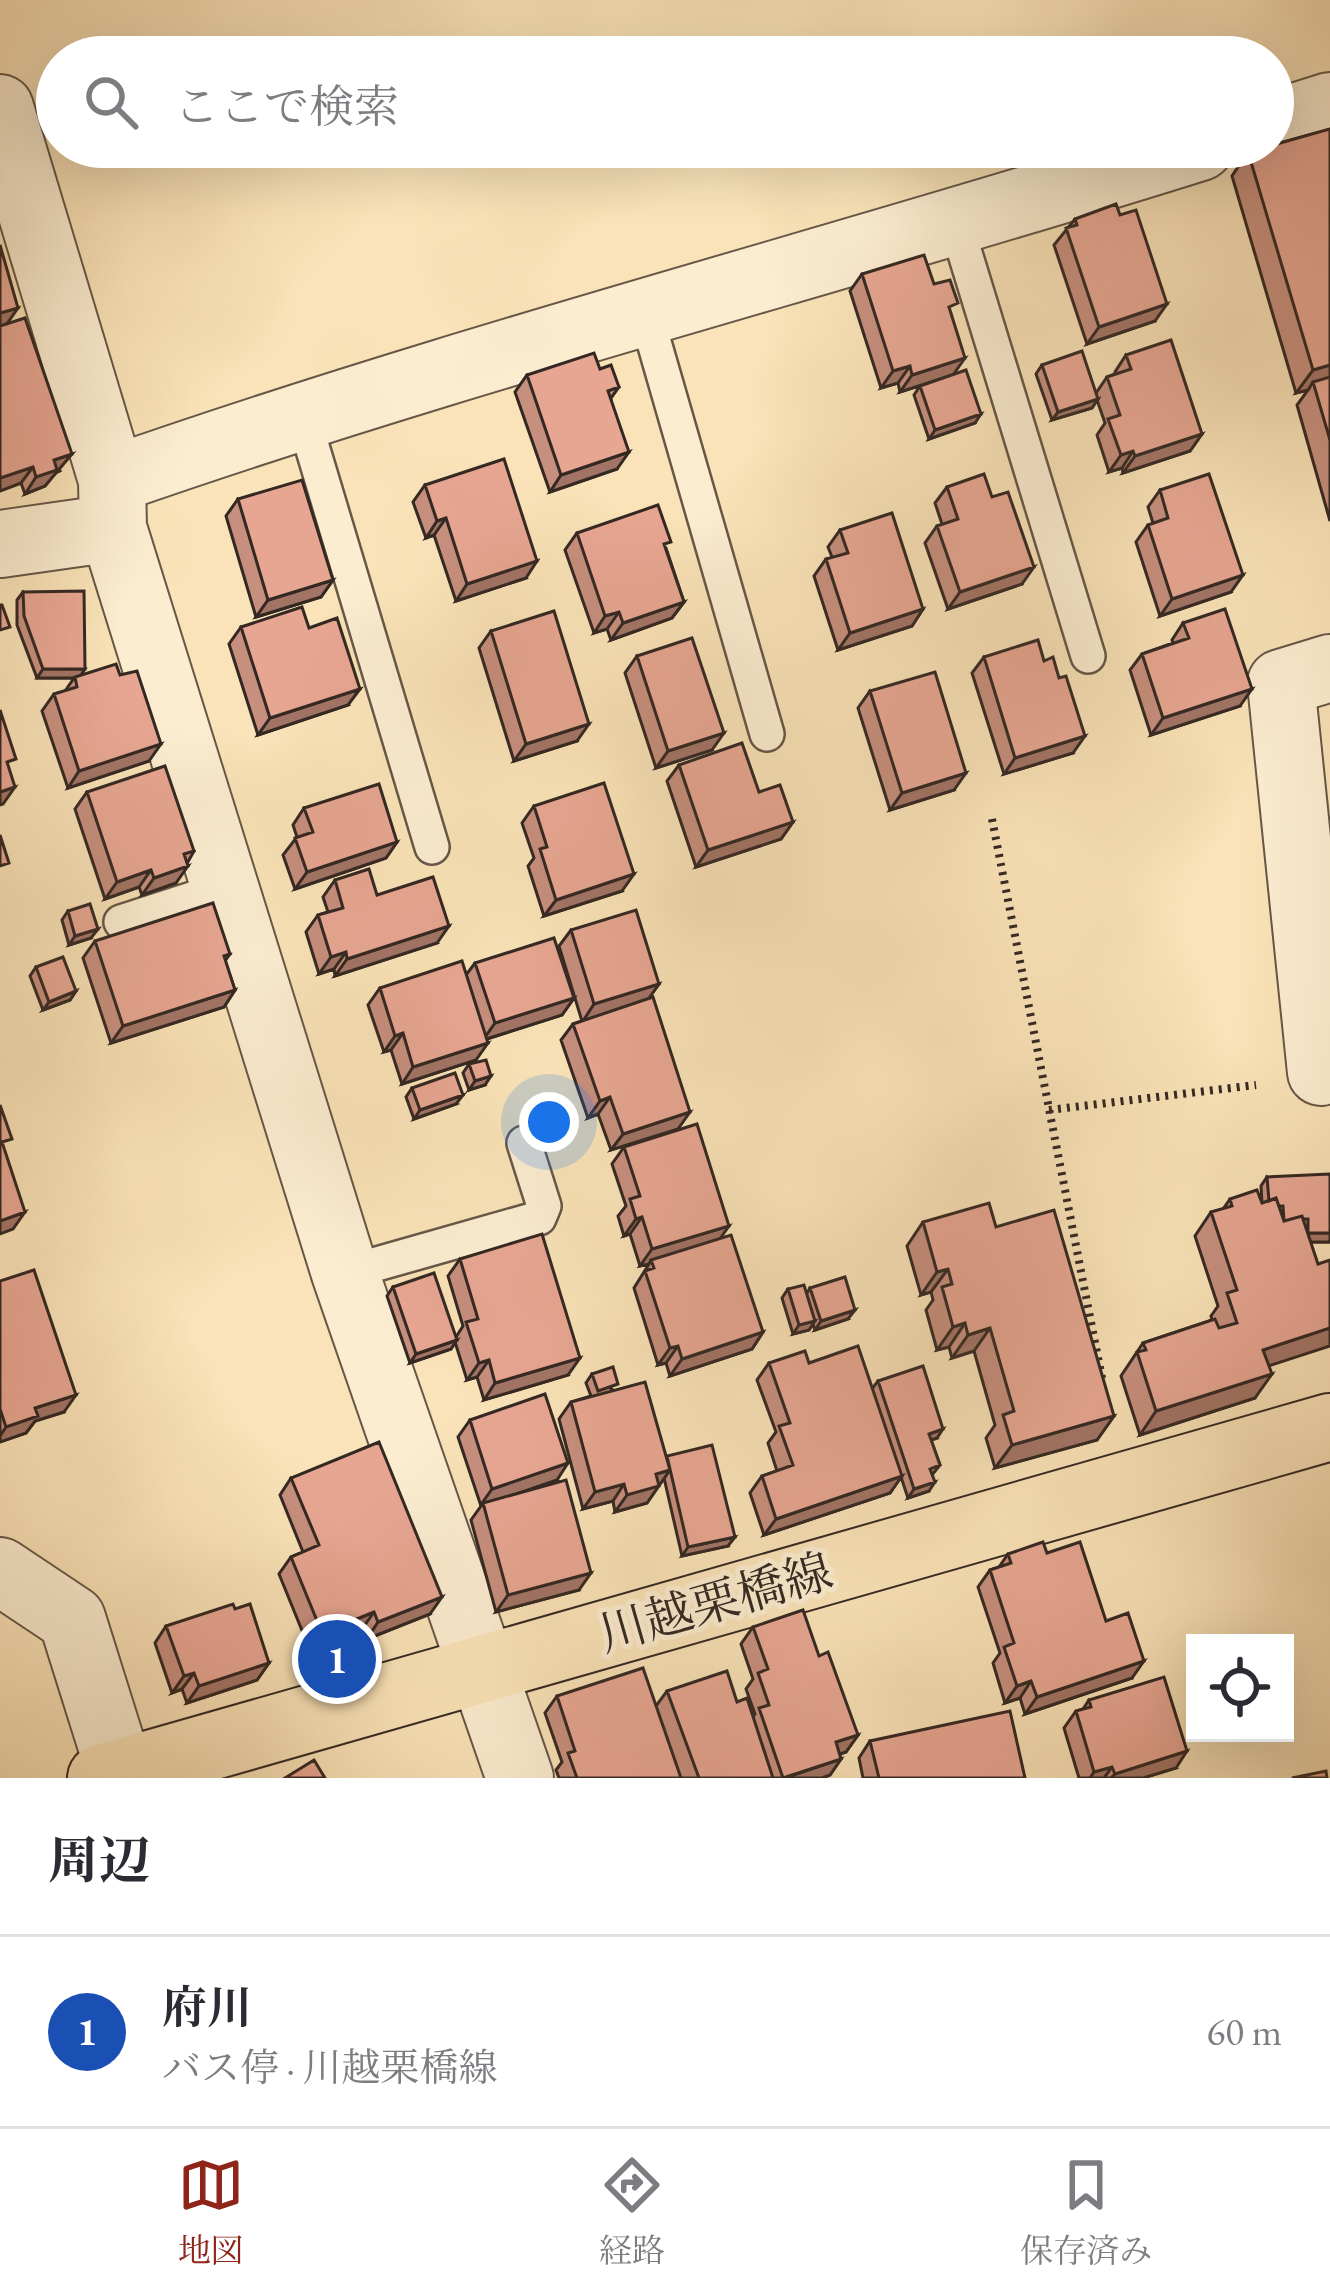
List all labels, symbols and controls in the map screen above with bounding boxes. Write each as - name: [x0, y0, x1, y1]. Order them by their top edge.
- search box: [36, 36, 1294, 168]
- icon: search: [78, 69, 144, 135]
- text: ここで検索: [174, 77, 399, 135]
- your location: [519, 1092, 579, 1152]
- street label: 川越栗橋線: [591, 1539, 839, 1665]
- pin: 1: [298, 1614, 376, 1704]
- map controls: [1186, 1634, 1294, 1742]
- button: locate: [1186, 1634, 1294, 1742]
- text: 周辺: [48, 1827, 150, 1893]
- text: 府川: [162, 1978, 252, 2036]
- text: 1: [77, 2006, 97, 2057]
- text: 60 m: [1206, 2006, 1282, 2057]
- text: バス停 · 川越栗橋線: [162, 2042, 497, 2093]
- tab: 地図: [178, 2152, 244, 2272]
- tab: 経路: [599, 2152, 665, 2272]
- tab: 保存済み: [1020, 2152, 1152, 2272]

